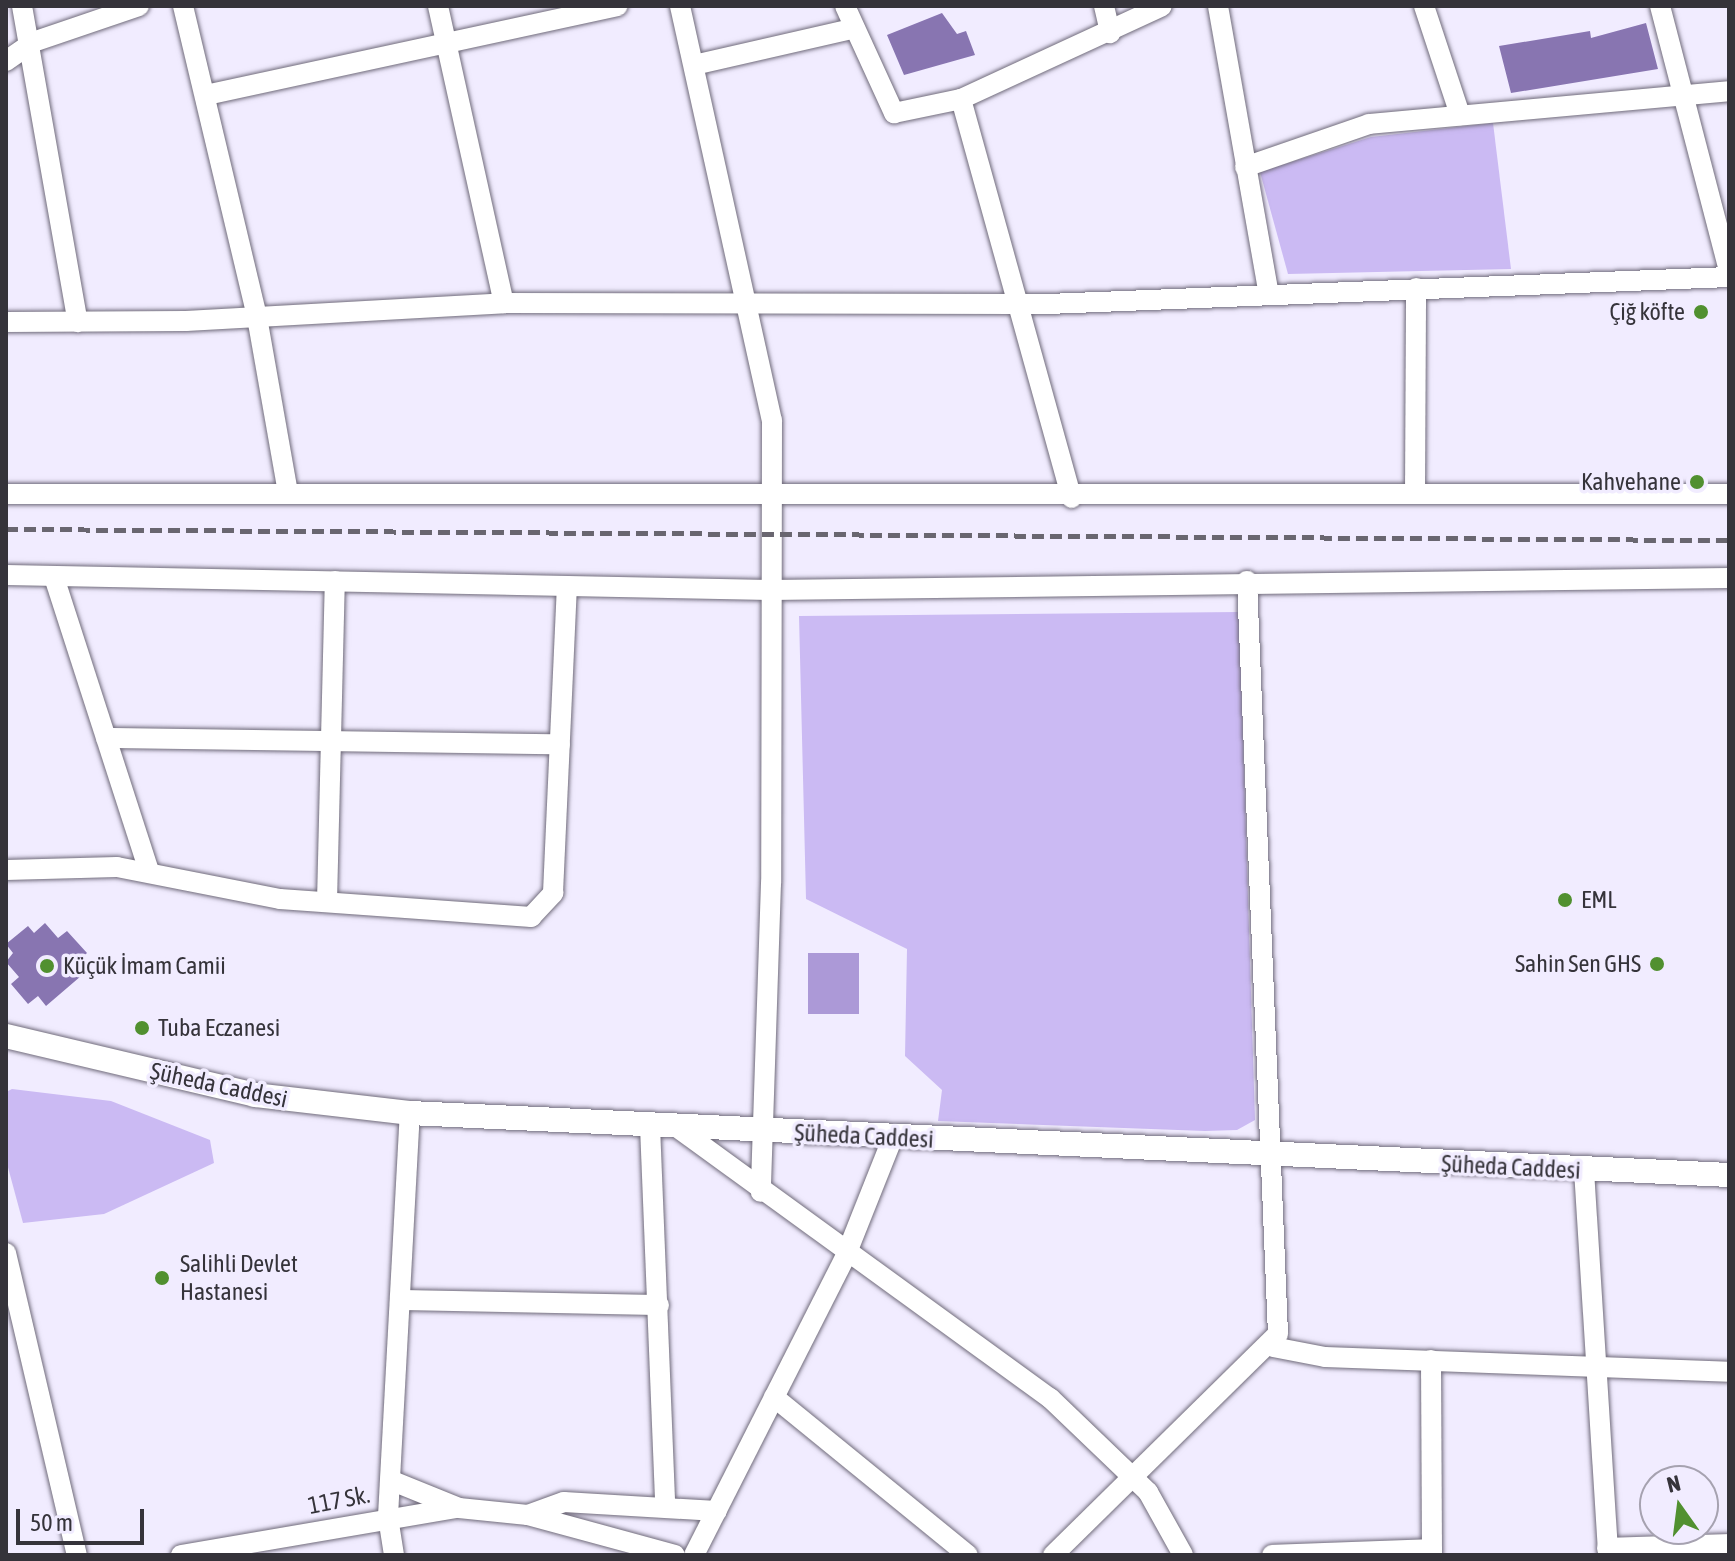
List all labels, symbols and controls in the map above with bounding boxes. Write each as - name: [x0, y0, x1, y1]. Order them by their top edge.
- place label: Çiğ köfte: [1610, 298, 1685, 326]
- marker: Çiğ köfte: [1692, 303, 1710, 321]
- place label: Kahvehane: [1581, 468, 1681, 496]
- marker: Kahvehane: [1688, 473, 1706, 491]
- place label: EML: [1581, 886, 1617, 914]
- marker: EML: [1556, 891, 1574, 909]
- place label: Sahin Sen GHS: [1515, 950, 1641, 978]
- place label: Küçük İmam Camii: [63, 952, 226, 980]
- marker: Sahin Sen GHS: [1648, 955, 1666, 973]
- marker: Küçük İmam Camii: [38, 957, 56, 975]
- place label: Tuba Eczanesi: [158, 1014, 280, 1042]
- marker: Tuba Eczanesi: [133, 1019, 151, 1037]
- street label: Şüheda Caddesi: [148, 1056, 290, 1114]
- street label: Şüheda Caddesi: [794, 1118, 934, 1154]
- street label: Şüheda Caddesi: [1441, 1149, 1581, 1185]
- place label: Salihli Devlet Hastanesi: [180, 1250, 298, 1306]
- marker: Salihli Devlet Hastanesi: [151, 1267, 173, 1289]
- north arrow: [1639, 1465, 1719, 1545]
- text: N: [1664, 1469, 1683, 1498]
- street label: 117 Sk.: [306, 1480, 372, 1520]
- scale bar: [20, 1493, 148, 1543]
- text: 50 m: [30, 1509, 73, 1536]

